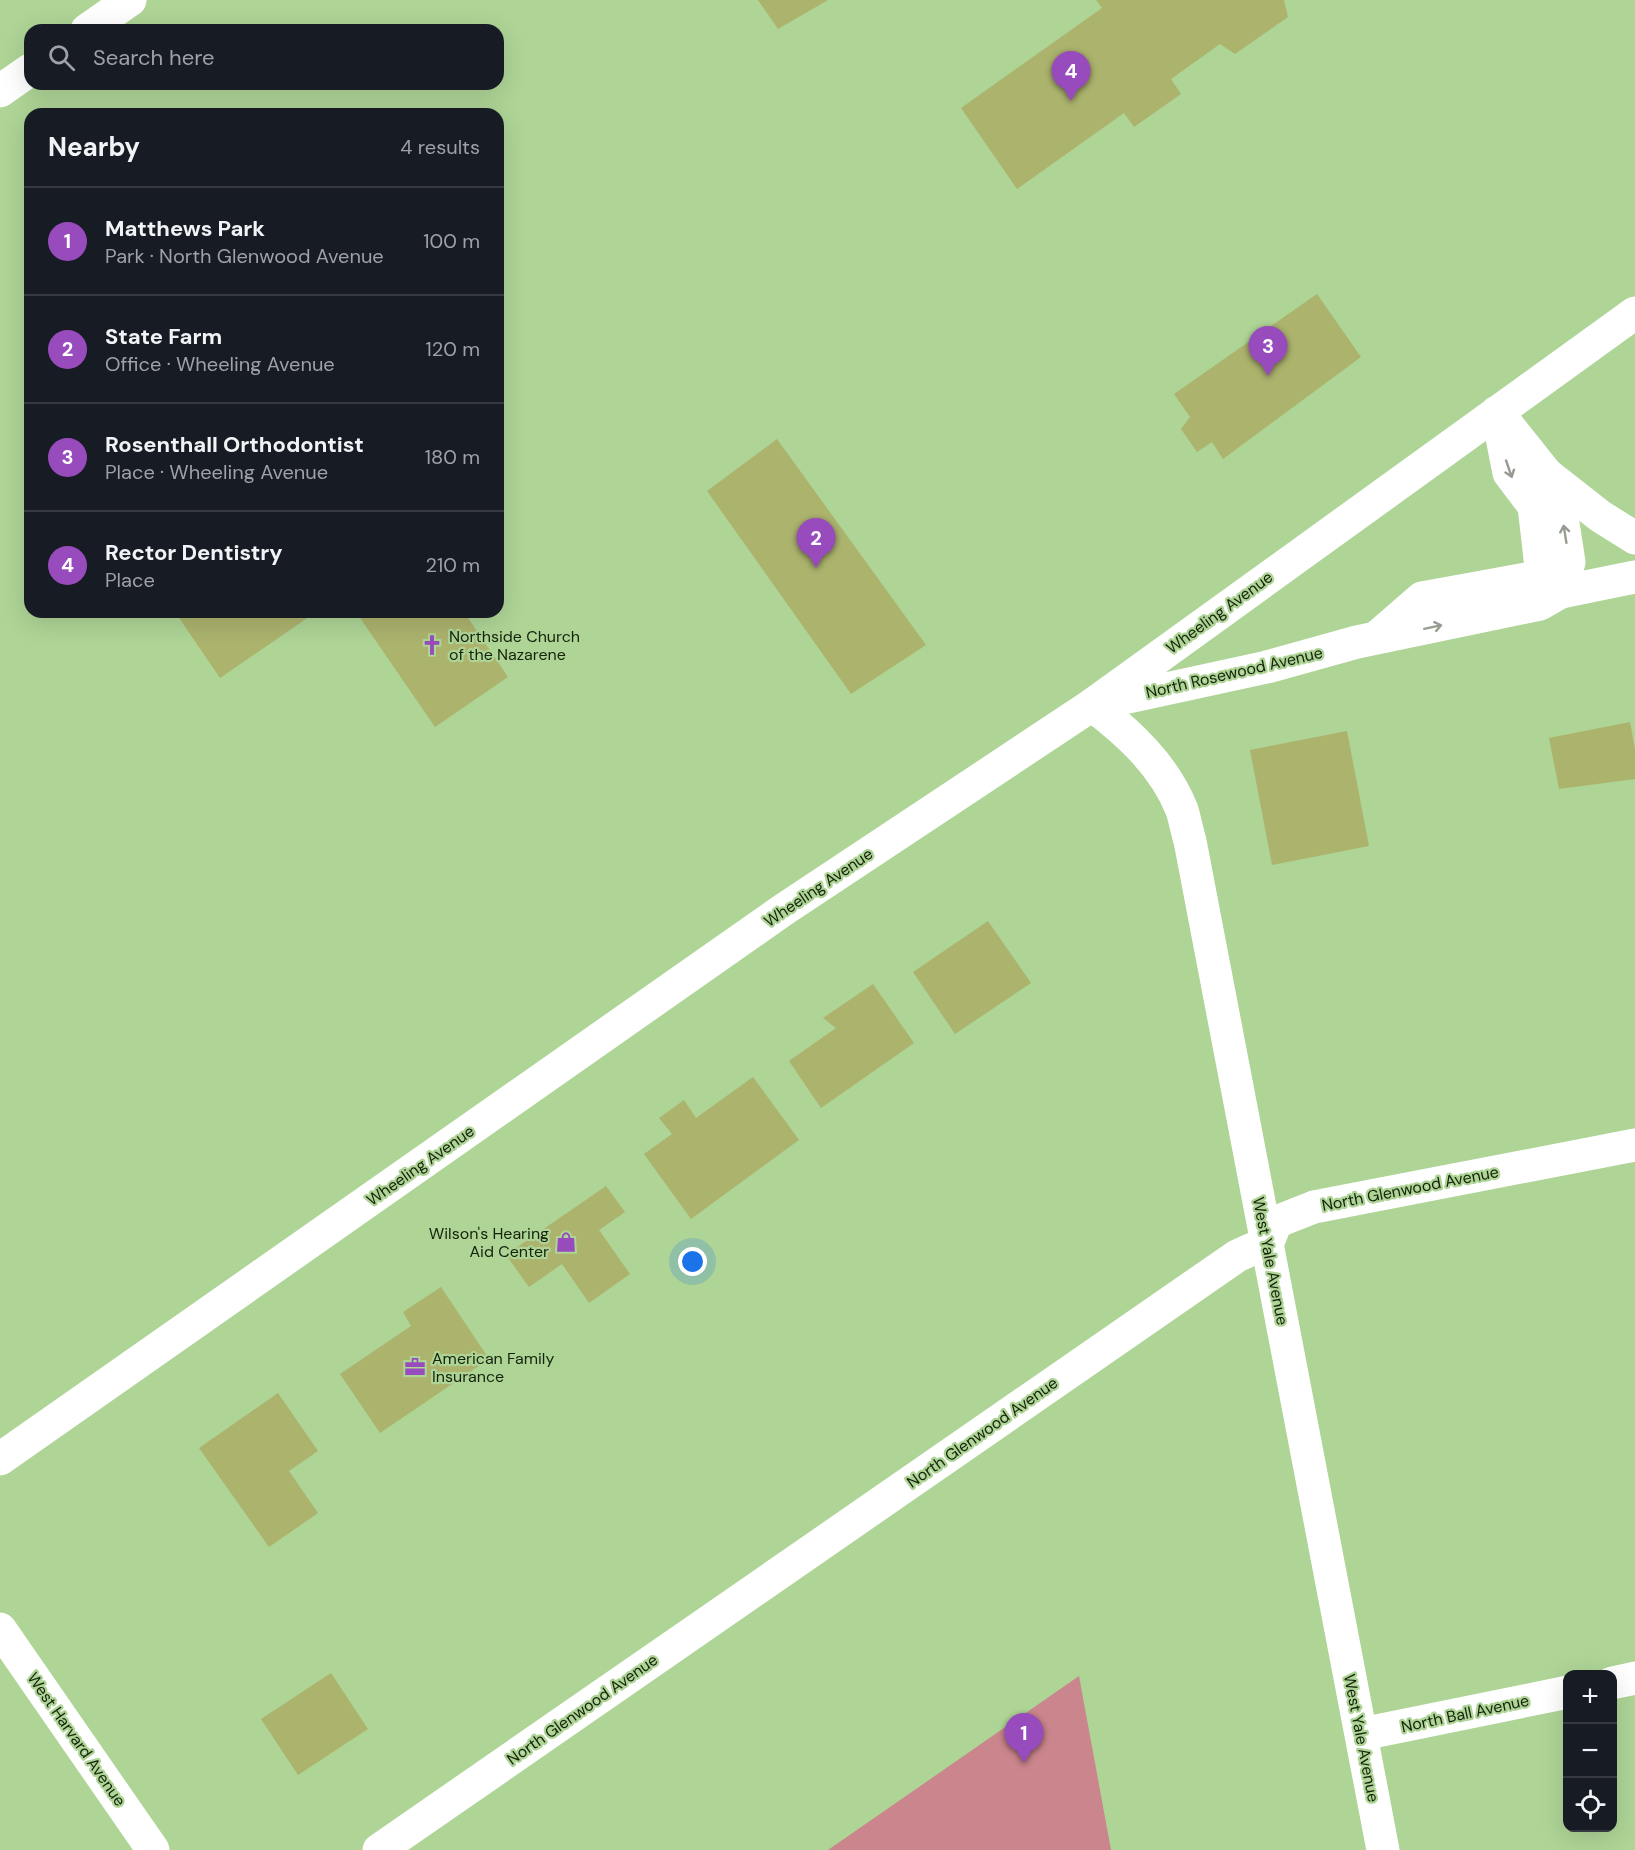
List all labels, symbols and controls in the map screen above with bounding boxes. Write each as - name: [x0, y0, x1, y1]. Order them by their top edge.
- search box: [24, 24, 504, 90]
- icon: search: [45, 41, 78, 74]
- text: Search here: [93, 43, 214, 72]
- pin: 4: [1052, 51, 1090, 101]
- text: Nearby: [48, 130, 140, 164]
- text: 4 results: [400, 134, 480, 160]
- text: Matthews Park: [105, 214, 265, 243]
- text: 1: [64, 228, 71, 254]
- text: 100 m: [423, 228, 480, 254]
- text: Park · North Glenwood Avenue: [105, 243, 384, 269]
- text: State Farm: [105, 322, 222, 351]
- pin: 3: [1248, 326, 1288, 376]
- text: 2: [62, 336, 73, 362]
- text: 120 m: [426, 336, 480, 362]
- text: Office · Wheeling Avenue: [105, 351, 335, 377]
- text: Rosenthall Orthodontist: [105, 430, 364, 459]
- text: 3: [61, 444, 74, 470]
- text: 180 m: [425, 444, 480, 470]
- text: Place · Wheeling Avenue: [105, 459, 328, 485]
- one-way arrow: [1505, 459, 1516, 478]
- pin: 2: [796, 518, 836, 568]
- one-way arrow: [1559, 525, 1570, 545]
- text: Rector Dentistry: [105, 538, 283, 567]
- text: 4: [61, 552, 74, 578]
- text: 210 m: [425, 552, 480, 578]
- text: Place: [105, 567, 155, 593]
- street label: Wheeling Avenue: [1162, 567, 1277, 658]
- one-way arrow: [1423, 620, 1442, 632]
- place label: Northside Church of the Nazarene: [449, 626, 580, 665]
- church icon: Northside Church of the Nazarene: [420, 633, 444, 657]
- street label: North Rosewood Avenue: [1144, 642, 1325, 703]
- street label: Wheeling Avenue: [760, 843, 877, 932]
- street label: Wheeling Avenue: [362, 1120, 478, 1210]
- street label: North Glenwood Avenue: [1320, 1161, 1500, 1216]
- street label: West Yale Avenue: [1248, 1195, 1293, 1327]
- place label: Wilson's Hearing Aid Center: [429, 1223, 549, 1262]
- shop icon: Wilson's Hearing Aid Center: [554, 1230, 578, 1254]
- your location: [678, 1247, 707, 1276]
- place label: American Family Insurance: [432, 1348, 554, 1387]
- office icon: American Family Insurance: [403, 1355, 427, 1379]
- street label: North Glenwood Avenue: [903, 1372, 1062, 1493]
- street label: North Glenwood Avenue: [503, 1649, 662, 1770]
- street label: West Harvard Avenue: [23, 1668, 131, 1810]
- map controls: [1563, 1670, 1617, 1832]
- button: +: [1563, 1670, 1617, 1724]
- street label: West Yale Avenue: [1339, 1672, 1384, 1804]
- street label: North Ball Avenue: [1399, 1690, 1531, 1737]
- pin: 1: [1004, 1714, 1044, 1763]
- button: −: [1563, 1724, 1617, 1778]
- button: locate: [1563, 1778, 1617, 1832]

